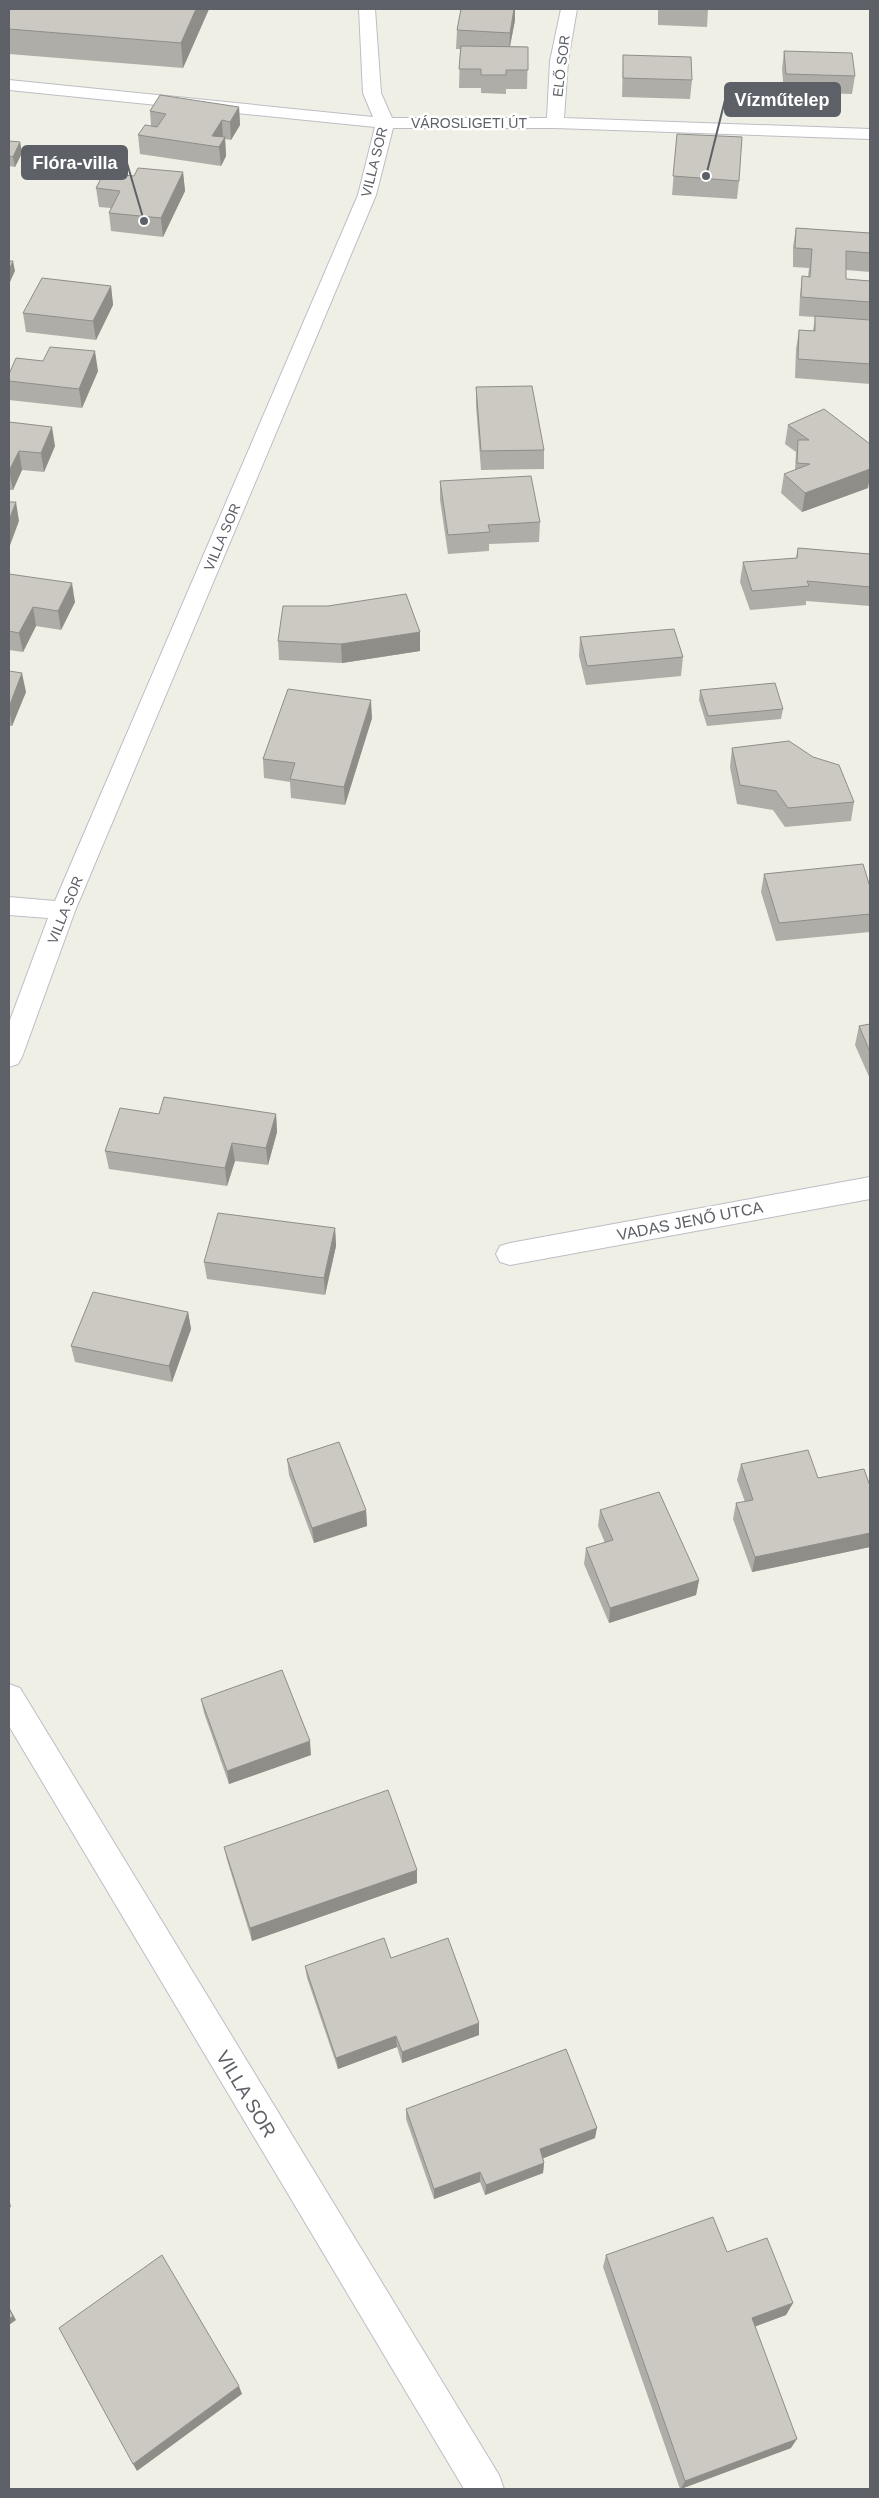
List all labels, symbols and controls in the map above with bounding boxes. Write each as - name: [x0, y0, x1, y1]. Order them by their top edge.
- street label: ELŐ SOR: [549, 34, 573, 98]
- callout: Vízműtelep: [725, 83, 840, 116]
- text: Vízműtelep: [734, 90, 830, 110]
- street label: VÁROSLIGETI ÚT: [411, 115, 527, 131]
- street label: VILLA SOR: [358, 125, 390, 199]
- callout: Flóra-villa: [22, 146, 127, 179]
- text: Flóra-villa: [32, 153, 118, 173]
- street label: VILLA SOR: [201, 501, 243, 573]
- street label: VILLA SOR: [44, 874, 86, 946]
- street label: VADAS JENŐ UTCA: [615, 1197, 765, 1243]
- street label: VILLA SOR: [212, 2047, 280, 2141]

